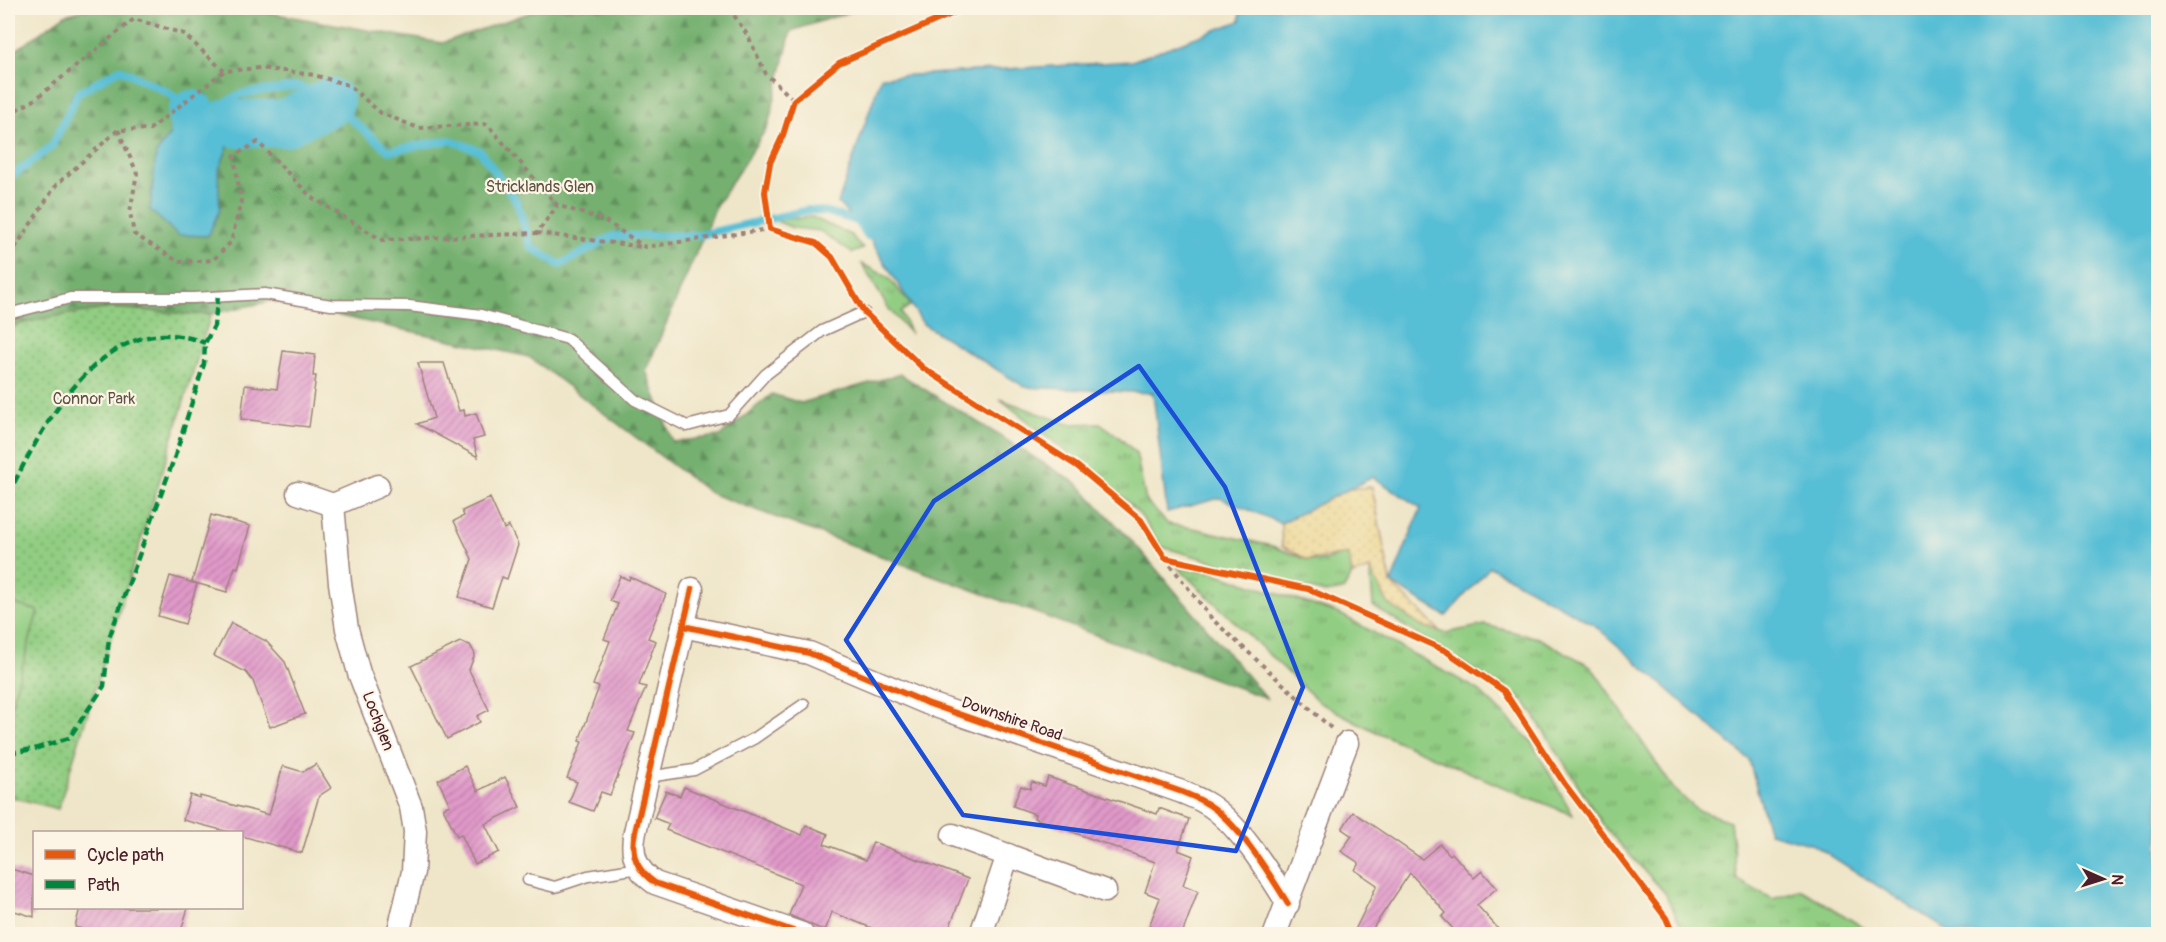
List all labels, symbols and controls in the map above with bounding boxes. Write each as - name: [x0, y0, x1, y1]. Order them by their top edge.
- park label: Stricklands Glen: [486, 177, 594, 197]
- park label: Connor Park: [53, 389, 136, 409]
- street label: Lochglen: [358, 689, 398, 753]
- street label: Downshire Road: [959, 692, 1065, 746]
- legend: [33, 831, 243, 909]
- text: Cycle path: [87, 844, 164, 867]
- north arrow: [2073, 849, 2133, 909]
- text: Path: [87, 874, 120, 897]
- text: N: [2107, 874, 2127, 886]

